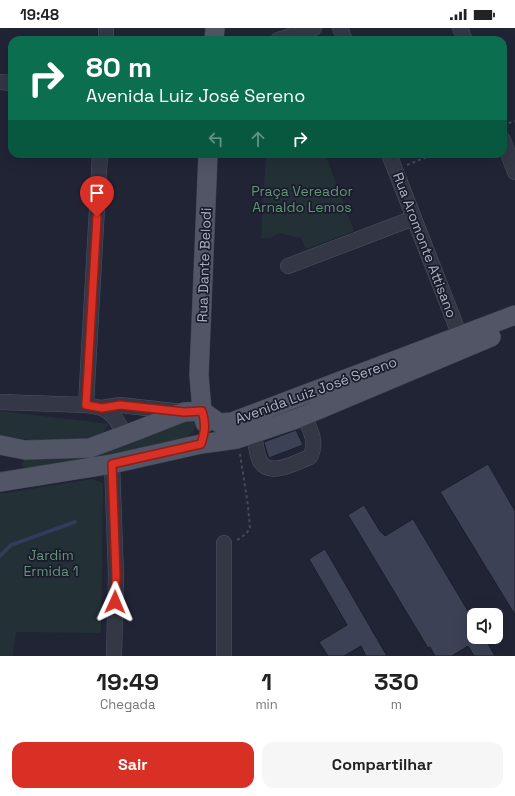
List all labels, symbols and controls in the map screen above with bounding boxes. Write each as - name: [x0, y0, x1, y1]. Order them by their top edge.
- text: 19:48: [20, 5, 59, 24]
- text: 80 m: [86, 49, 152, 85]
- icon: right: [20, 52, 72, 104]
- text: Avenida Luiz José Sereno: [86, 84, 305, 107]
- icon: left: [205, 128, 227, 150]
- icon: ahead: [247, 128, 269, 150]
- icon: right: [289, 128, 311, 150]
- street label: Rua Aromonte Attisano: [389, 170, 461, 320]
- pin: [80, 176, 114, 217]
- icon: arrive: [86, 182, 108, 204]
- park label: Praça Vereador Arnaldo Lemos: [251, 182, 353, 216]
- street label: Rua Dante Belodi: [193, 207, 215, 323]
- street label: Avenida Luiz José Sereno: [233, 352, 399, 428]
- park label: Jardim Ermida 1: [23, 546, 79, 580]
- position arrow: [94, 581, 136, 623]
- map controls: [467, 608, 503, 644]
- button: sound: [467, 608, 503, 644]
- text: 19:49: [96, 666, 159, 697]
- text: 1: [261, 666, 272, 697]
- text: 330: [374, 666, 419, 697]
- text: Chegada: [100, 696, 155, 713]
- text: min: [255, 696, 278, 713]
- text: m: [391, 696, 402, 713]
- button: Sair: [12, 742, 254, 788]
- button: Compartilhar: [262, 742, 503, 788]

